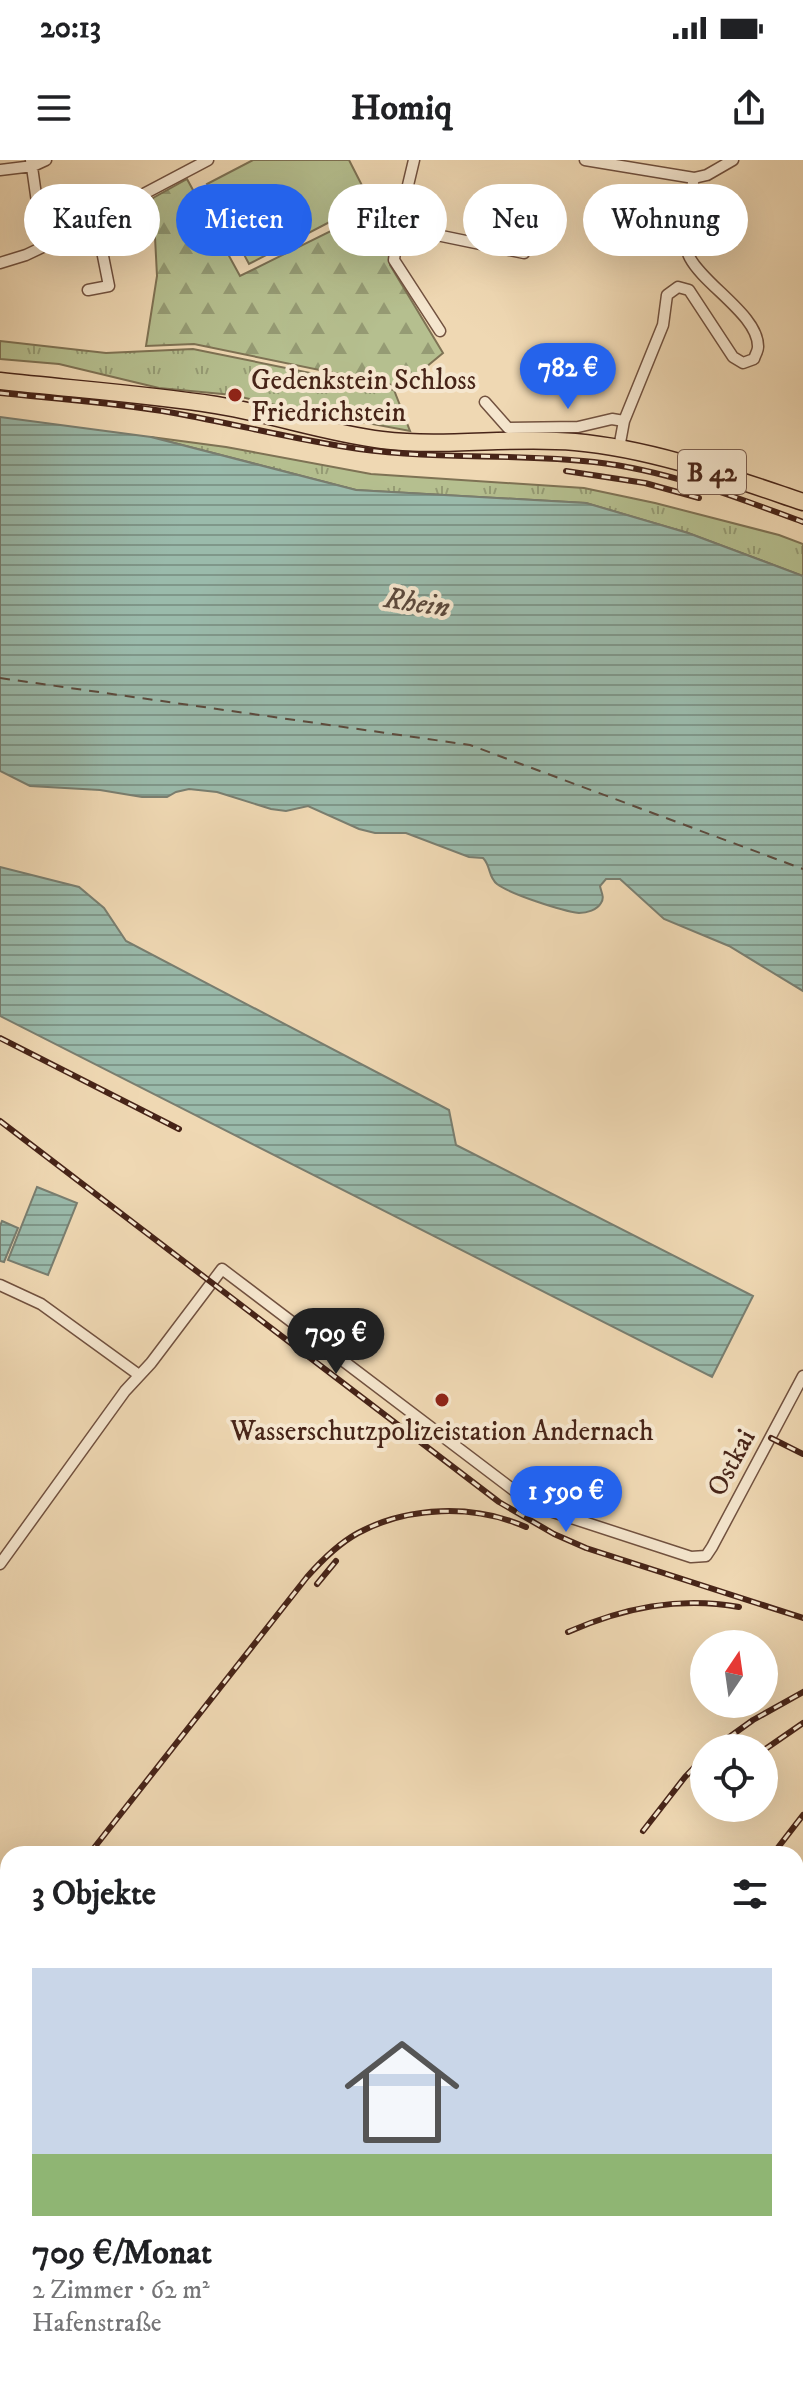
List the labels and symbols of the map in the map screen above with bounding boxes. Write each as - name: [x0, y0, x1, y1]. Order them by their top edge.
- pin: 782 €: [512, 343, 624, 411]
- place label: Gedenkstein Schloss Friedrichstein: [251, 363, 476, 430]
- marker: Gedenkstein Schloss Friedrichstein: [226, 386, 244, 404]
- road number: B 42: [678, 450, 746, 494]
- water label: Rhein: [380, 580, 452, 627]
- pin: 709 €: [280, 1308, 392, 1376]
- marker: Wasserschutzpolizeistation Andernach: [433, 1391, 451, 1409]
- place label: Wasserschutzpolizeistation Andernach: [229, 1414, 654, 1449]
- street label: Ostkai: [699, 1423, 763, 1502]
- pin: 1 590 €: [492, 1466, 640, 1534]
- north arrow: [690, 1630, 778, 1718]

